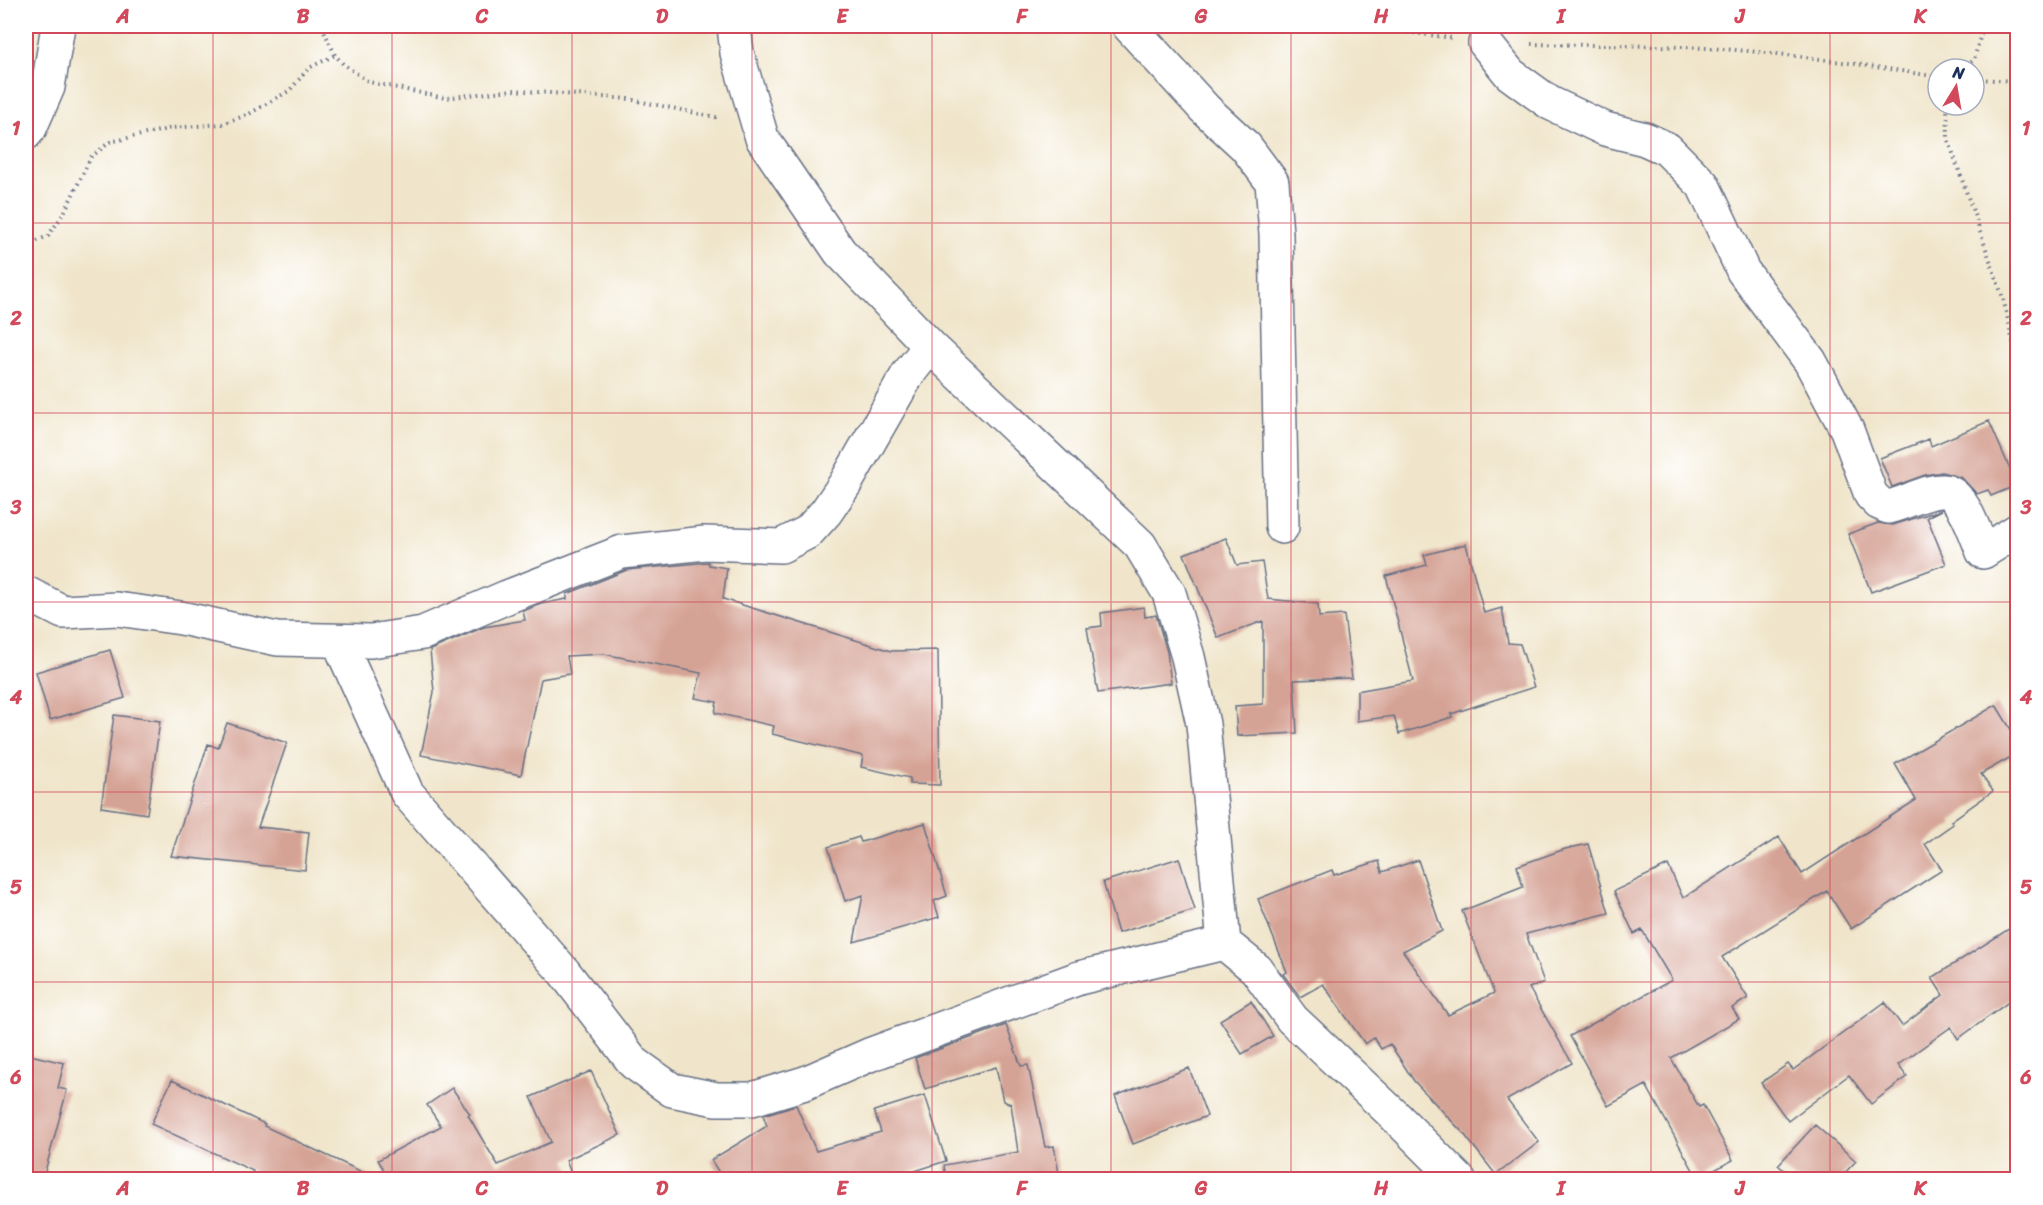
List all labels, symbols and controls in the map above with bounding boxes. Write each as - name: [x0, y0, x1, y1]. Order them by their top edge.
- text: A: [115, 0, 130, 34]
- text: B: [297, 0, 310, 34]
- text: C: [475, 0, 489, 34]
- text: D: [656, 0, 669, 34]
- text: E: [836, 0, 849, 34]
- text: F: [1016, 0, 1029, 34]
- text: G: [1194, 0, 1208, 34]
- text: H: [1373, 0, 1389, 34]
- text: I: [1556, 0, 1567, 34]
- text: J: [1734, 0, 1746, 34]
- text: K: [1913, 0, 1928, 34]
- north arrow: [1926, 57, 1986, 117]
- text: N: [1950, 57, 1968, 88]
- text: 1: [12, 111, 21, 146]
- text: 1: [2022, 111, 2031, 146]
- text: 2: [9, 301, 22, 336]
- text: 2: [2019, 301, 2032, 336]
- text: 3: [10, 490, 22, 525]
- text: 3: [2020, 490, 2032, 525]
- text: 4: [9, 680, 23, 715]
- text: 4: [2019, 680, 2033, 715]
- text: 5: [10, 870, 22, 905]
- text: 5: [2020, 870, 2032, 905]
- text: 6: [9, 1060, 22, 1095]
- text: 6: [2019, 1060, 2032, 1095]
- text: A: [115, 1171, 130, 1205]
- text: B: [297, 1171, 310, 1205]
- text: C: [475, 1171, 489, 1205]
- text: D: [656, 1171, 669, 1205]
- text: E: [836, 1171, 849, 1205]
- text: F: [1016, 1171, 1029, 1205]
- text: G: [1194, 1171, 1208, 1205]
- text: H: [1373, 1171, 1389, 1205]
- text: I: [1556, 1171, 1567, 1205]
- text: J: [1734, 1171, 1746, 1205]
- text: K: [1913, 1171, 1928, 1205]

